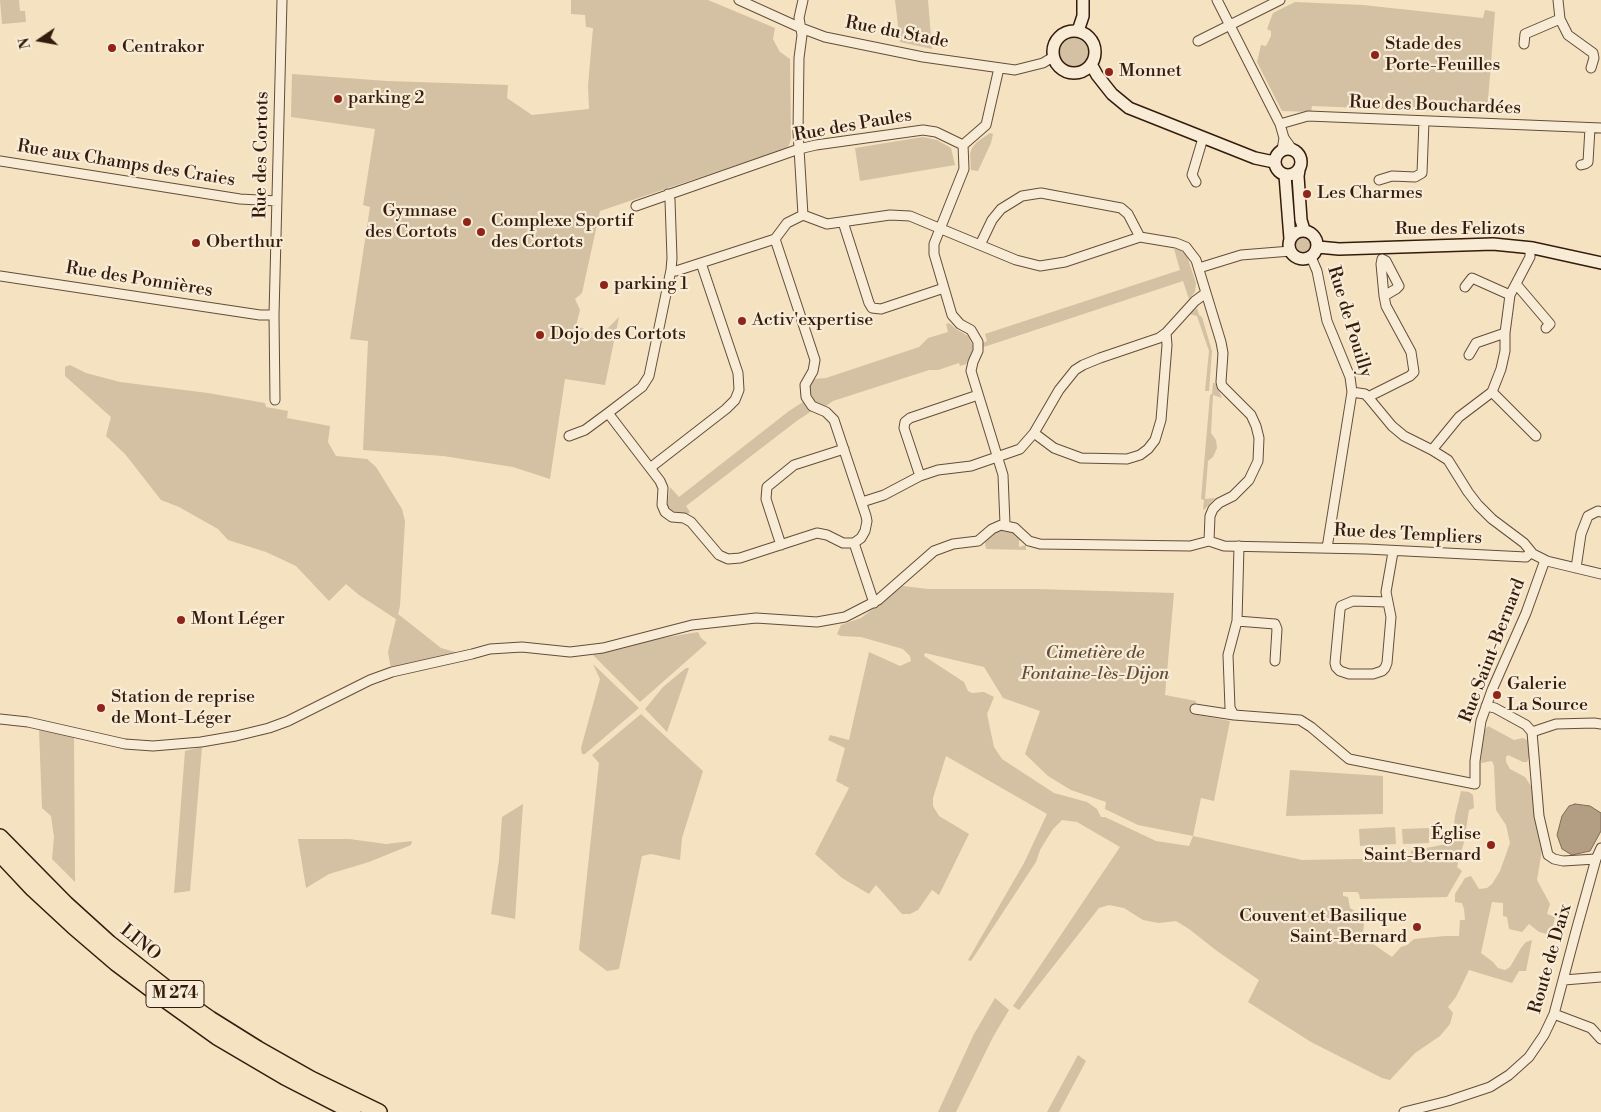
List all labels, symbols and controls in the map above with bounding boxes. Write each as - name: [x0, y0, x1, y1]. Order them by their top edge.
- street label: Rue du Stade: [843, 12, 951, 54]
- north arrow: [15, 15, 65, 65]
- place label: Stade des Porte-Feuilles: [1385, 34, 1500, 76]
- text: N: [15, 36, 35, 50]
- place label: Centrakor: [122, 37, 204, 59]
- marker: Centrakor: [106, 42, 118, 54]
- marker: Stade des Porte-Feuilles: [1369, 49, 1381, 61]
- place label: Monnet: [1119, 61, 1182, 83]
- marker: Monnet: [1103, 66, 1115, 78]
- place label: parking 2: [348, 88, 424, 110]
- street label: Rue des Cortots: [250, 91, 274, 219]
- street label: Rue des Bouchardées: [1349, 92, 1521, 120]
- marker: parking 2: [332, 93, 344, 105]
- street label: Rue des Paules: [792, 105, 914, 147]
- street label: Rue aux Champs des Craies: [15, 136, 237, 192]
- place label: Les Charmes: [1317, 183, 1423, 205]
- marker: Les Charmes: [1301, 188, 1313, 200]
- place label: Gymnase des Cortots: [365, 201, 457, 243]
- place label: Complexe Sportif des Cortots: [491, 211, 633, 253]
- marker: Gymnase des Cortots: [461, 216, 473, 228]
- street label: Rue des Felizots: [1395, 219, 1525, 241]
- marker: Complexe Sportif des Cortots: [475, 226, 487, 238]
- place label: Oberthur: [206, 232, 283, 254]
- marker: Oberthur: [190, 237, 202, 249]
- street label: Rue des Ponnières: [64, 258, 214, 302]
- street label: Rue de Pouilly: [1322, 264, 1376, 380]
- place label: parking 1: [614, 274, 688, 296]
- marker: parking 1: [598, 279, 610, 291]
- place label: Activ'expertise: [752, 310, 873, 332]
- marker: Activ'expertise: [736, 315, 748, 327]
- place label: Dojo des Cortots: [550, 324, 686, 346]
- marker: Dojo des Cortots: [534, 329, 546, 341]
- street label: Rue des Templiers: [1333, 520, 1483, 550]
- street label: Rue Saint-Bernard: [1456, 576, 1530, 726]
- place label: Mont Léger: [191, 609, 285, 631]
- marker: Mont Léger: [175, 614, 187, 626]
- park label: Cimetière de Fontaine-lès-Dijon: [1021, 643, 1169, 686]
- place label: Galerie La Source: [1507, 674, 1588, 716]
- place label: Station de reprise de Mont-Léger: [111, 687, 255, 730]
- marker: Galerie La Source: [1491, 689, 1503, 701]
- marker: Station de reprise de Mont-Léger: [95, 702, 107, 714]
- place label: Église Saint-Bernard: [1364, 824, 1481, 866]
- marker: Église Saint-Bernard: [1485, 839, 1497, 851]
- street label: Route de Daix: [1525, 902, 1577, 1016]
- place label: Couvent et Basilique Saint-Bernard: [1239, 906, 1407, 949]
- street label: LINO: [115, 920, 165, 966]
- marker: Couvent et Basilique Saint-Bernard: [1411, 921, 1423, 933]
- road number: M 274: [146, 981, 204, 1008]

